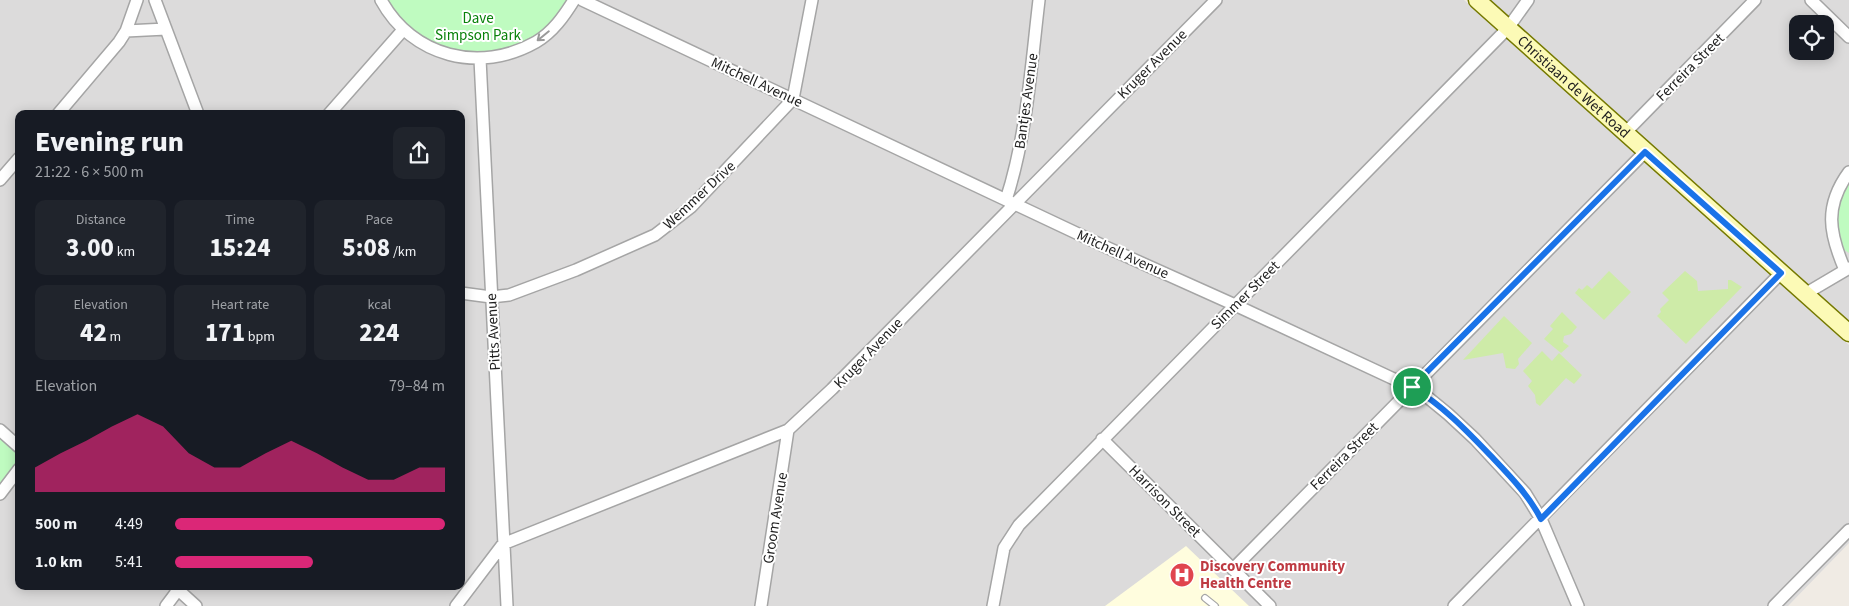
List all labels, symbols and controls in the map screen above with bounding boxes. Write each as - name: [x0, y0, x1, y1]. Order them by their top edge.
- park label: Dave Simpson Park: [435, 8, 522, 46]
- map controls: [1789, 15, 1834, 60]
- button: locate: [1789, 15, 1834, 60]
- street label: Kruger Avenue: [1113, 25, 1192, 104]
- street label: Ferreira Street: [1651, 28, 1729, 106]
- one-way arrow: [536, 31, 549, 42]
- street label: Christiaan de Wet Road: [1512, 31, 1635, 143]
- street label: Mitchell Avenue: [708, 52, 806, 113]
- street label: Bantjes Avenue: [1009, 52, 1044, 150]
- text: Evening run: [35, 122, 184, 162]
- button: share: [393, 127, 445, 179]
- street label: Wemmer Drive: [658, 156, 740, 235]
- text: 21:22 · 6 × 500 m: [35, 161, 144, 183]
- text: Distance: [76, 210, 126, 230]
- text: Time: [225, 210, 255, 230]
- text: Pace: [366, 210, 393, 230]
- street label: Mitchell Avenue: [1073, 225, 1172, 284]
- text: 3.00: [66, 230, 114, 266]
- text: 15:24: [209, 230, 271, 266]
- text: 5:08: [342, 230, 390, 266]
- text: km: [114, 242, 135, 262]
- text: /km: [390, 242, 416, 262]
- street label: Simmer Street: [1206, 256, 1285, 335]
- street label: Pitts Avenue: [481, 293, 506, 371]
- text: Elevation: [73, 295, 128, 315]
- text: Heart rate: [211, 295, 269, 315]
- text: kcal: [368, 295, 391, 315]
- street label: Kruger Avenue: [829, 313, 908, 393]
- text: 42: [80, 315, 107, 351]
- text: 171: [205, 315, 245, 351]
- text: 224: [359, 315, 399, 351]
- text: m: [107, 327, 121, 347]
- text: bpm: [245, 327, 275, 347]
- pin: [1391, 366, 1433, 408]
- icon: arrive: [1398, 373, 1426, 401]
- text: Elevation: [35, 375, 97, 397]
- text: 79–84 m: [389, 375, 445, 397]
- street label: Ferreira Street: [1305, 417, 1383, 495]
- street label: Harrison Street: [1124, 460, 1206, 542]
- street label: Groom Avenue: [758, 471, 793, 565]
- text: 500 m: [35, 513, 77, 535]
- text: 4:49: [115, 513, 143, 535]
- text: 1.0 km: [35, 551, 82, 573]
- text: 5:41: [115, 551, 143, 573]
- place label: Discovery Community Health Centre: [1200, 556, 1345, 594]
- hospital icon: Discovery Community Health Centre: [1169, 562, 1195, 588]

